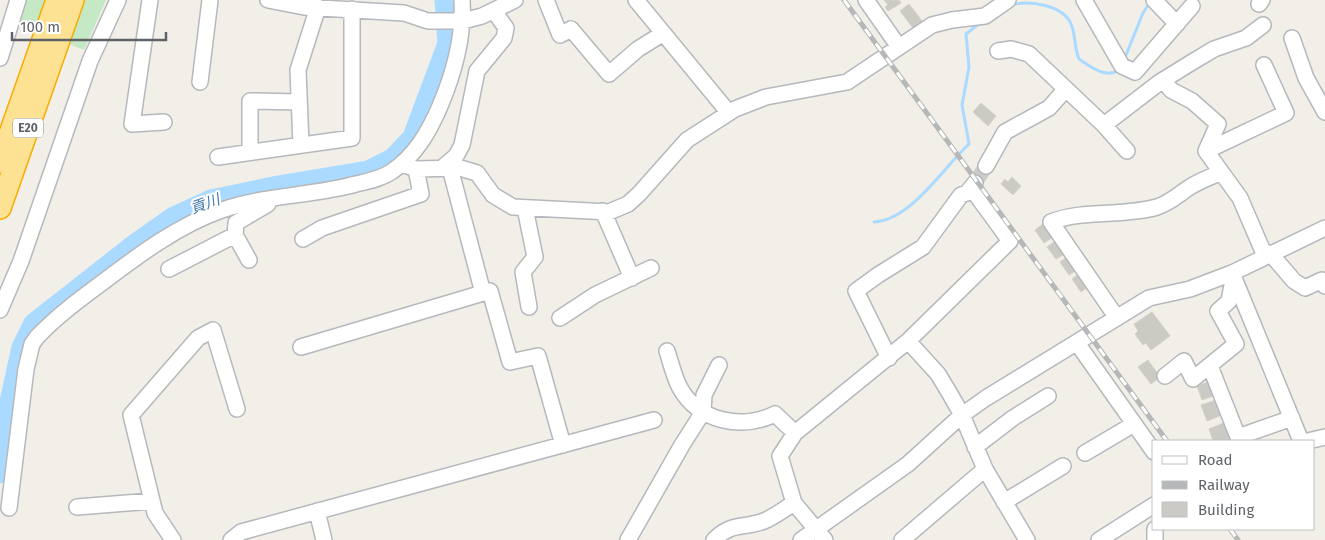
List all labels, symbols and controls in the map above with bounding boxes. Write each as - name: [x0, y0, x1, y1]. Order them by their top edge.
- scale bar: [12, 10, 166, 42]
- text: 100 m: [20, 18, 60, 36]
- road number: E20: [13, 119, 43, 138]
- water label: 貢川: [188, 190, 224, 218]
- legend: [1152, 440, 1315, 530]
- text: Road: [1198, 451, 1233, 469]
- text: Railway: [1198, 476, 1250, 494]
- text: Building: [1198, 501, 1254, 519]

